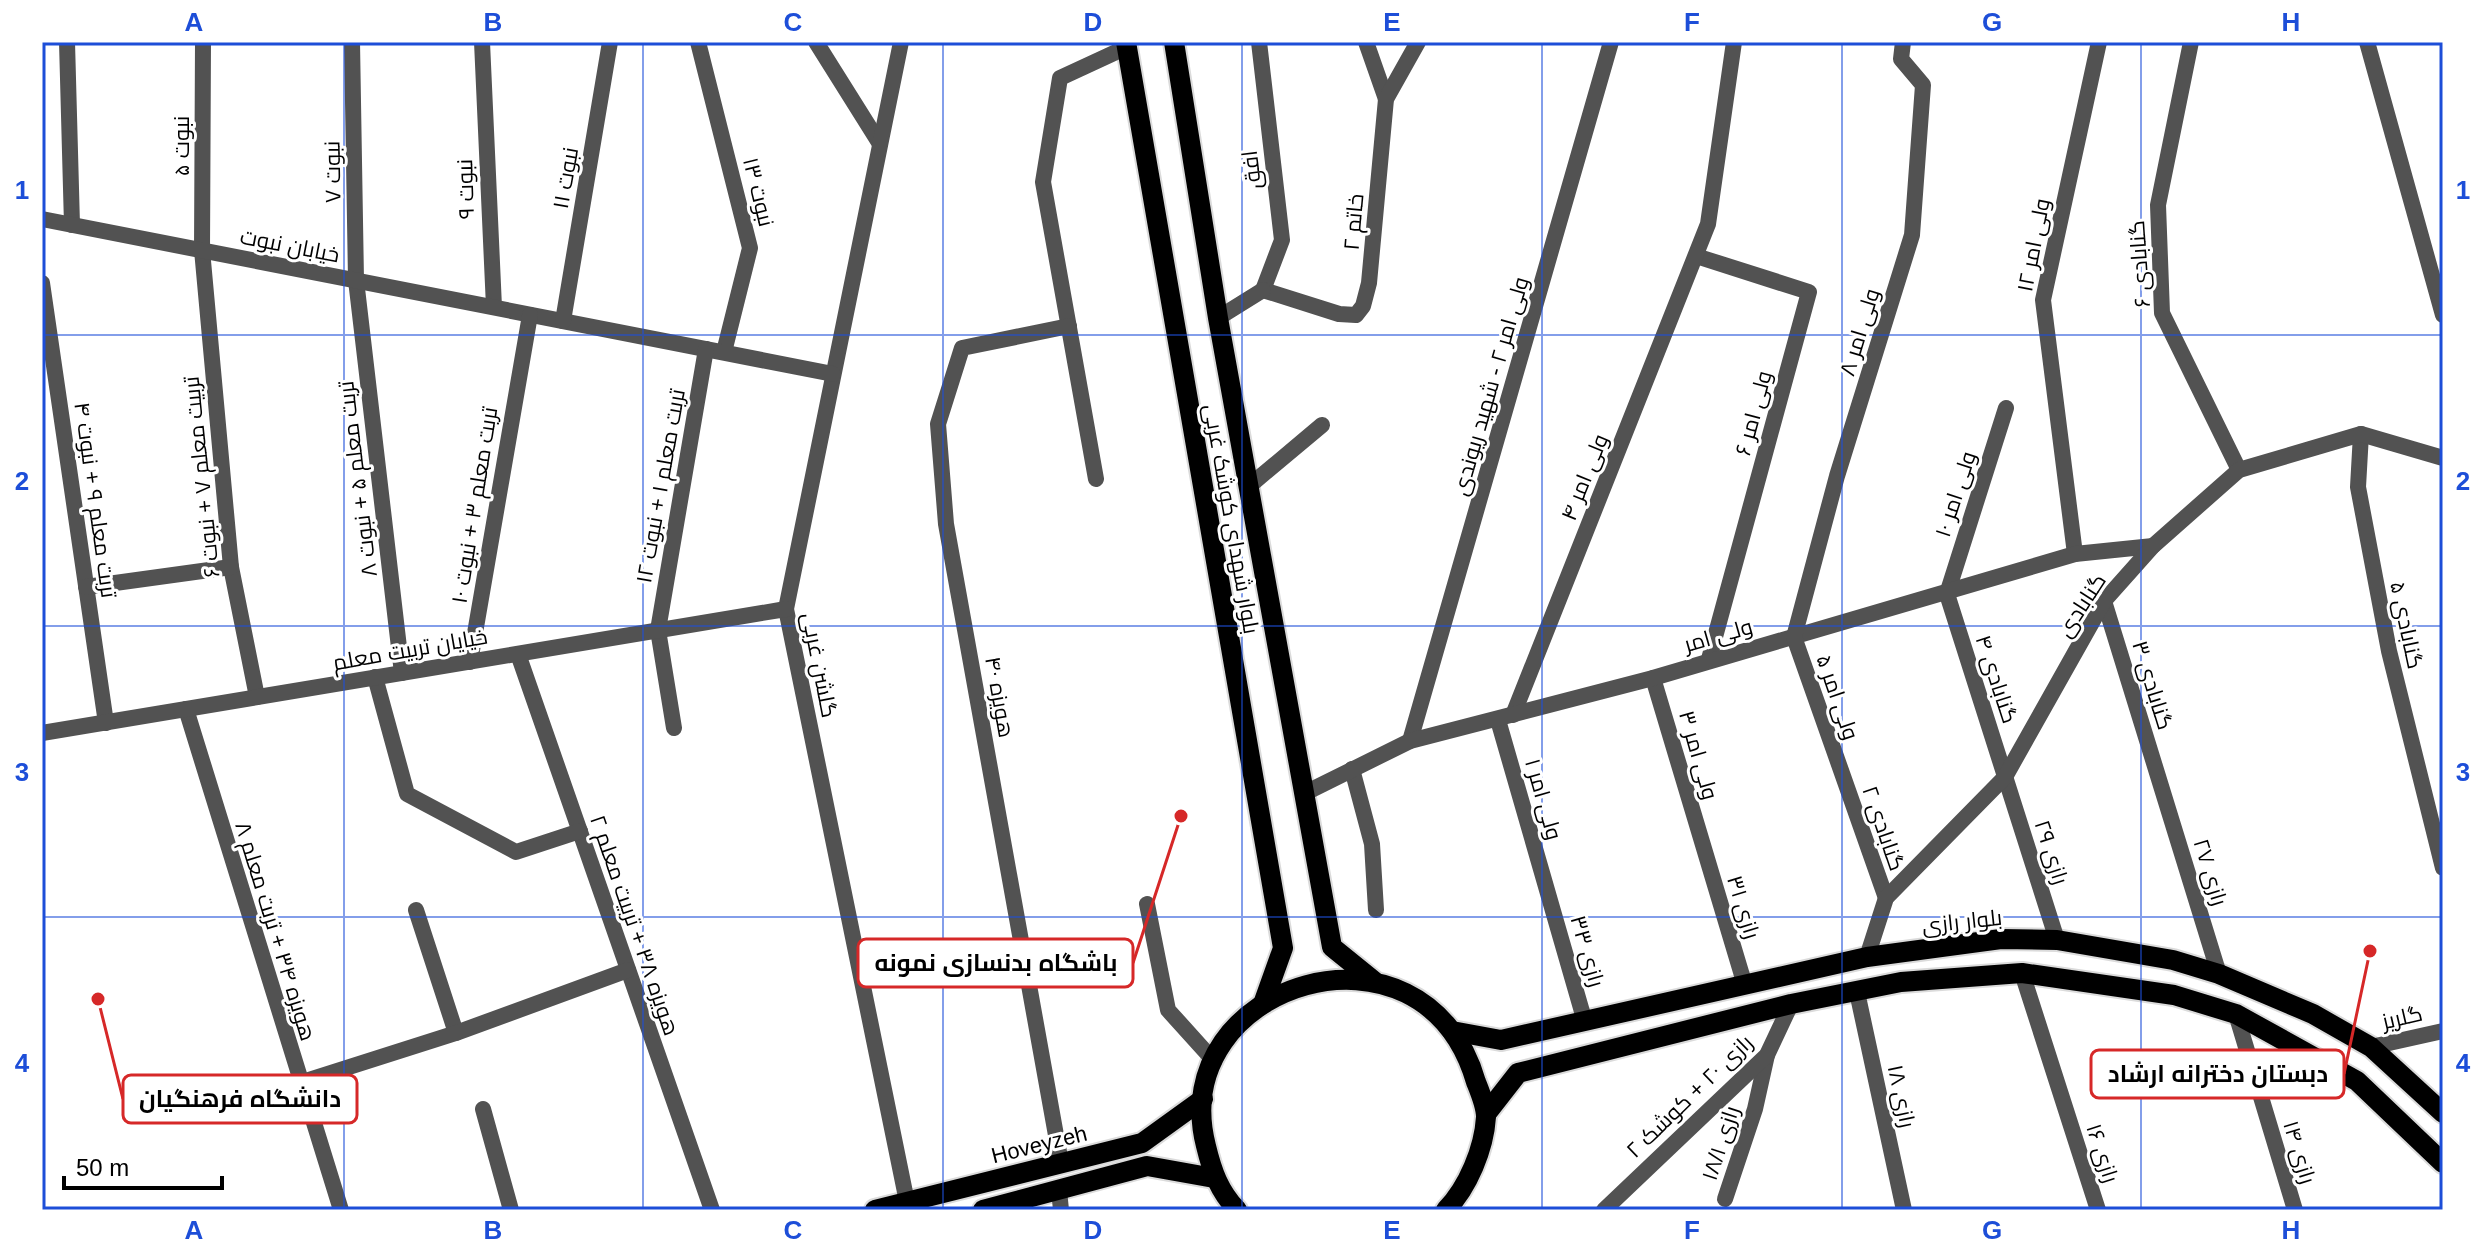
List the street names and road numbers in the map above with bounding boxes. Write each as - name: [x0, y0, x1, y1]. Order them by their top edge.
- street label: نبوت ۵: [169, 116, 194, 176]
- street label: نبوت ۷: [319, 141, 346, 203]
- street label: نبوت ۱۱: [548, 145, 583, 211]
- street label: افق: [1237, 149, 1267, 191]
- street label: نبوت ۱۳: [738, 155, 779, 229]
- street label: نبوت ۹: [452, 159, 479, 219]
- street label: خاتم ۲: [1339, 193, 1371, 252]
- street label: ولی امر ۱۲: [2012, 196, 2056, 294]
- street label: گنابادی ۶: [2124, 220, 2155, 308]
- street label: خیابان نبوت: [238, 224, 342, 267]
- street label: ولی امر ۲ - شهید ریوندی: [1447, 274, 1535, 499]
- street label: ولی امر ۸: [1834, 285, 1886, 379]
- street label: ولی امر ۶: [1730, 368, 1778, 459]
- street label: تربیت معلم ۷ + نبوت ۶: [178, 375, 227, 579]
- street label: تربت معلم ۵ + نبوت ۸: [333, 379, 385, 578]
- street label: تربت معلم ۱ + نبوت ۱۲: [631, 387, 693, 586]
- street label: تربت معلم ۹ + نبوت ۴: [66, 401, 122, 600]
- street label: بلوار شهدای کوشک غربی: [1198, 402, 1264, 636]
- street label: تربت معلم ۳ + نبوت ۱۰: [447, 405, 505, 606]
- street label: ولی امر ۴: [1556, 430, 1614, 524]
- street label: ولی امر ۱۰: [1930, 448, 1982, 540]
- street label: گنابادی: [2052, 569, 2111, 642]
- street label: گنابادی ۵: [2385, 579, 2428, 671]
- street label: گلشن غربی: [796, 610, 842, 720]
- street label: ولی امر: [1679, 614, 1756, 659]
- street label: خیایان تربیت معلم: [331, 624, 490, 678]
- street label: گنابادی ۴: [1971, 632, 2023, 726]
- street label: گنابادی ۳: [2127, 638, 2178, 733]
- street label: ولی امر ۵: [1810, 651, 1864, 743]
- street label: هویزه ۴۰: [980, 655, 1019, 740]
- street label: ولی امر ۳: [1673, 708, 1723, 803]
- street label: ولی امر ۱: [1519, 756, 1567, 843]
- street label: گنابادی ۲: [1857, 782, 1910, 874]
- street label: هویزه ۳۸ + تربیت معلم ۲: [582, 812, 684, 1040]
- street label: رازی ۲۹: [2029, 817, 2074, 888]
- street label: هویزه ۳۴ + تربت معلم ۸: [227, 819, 321, 1045]
- street label: رازی ۲۷: [2189, 836, 2233, 909]
- street label: رازی ۳۱: [1722, 872, 1765, 942]
- street label: بلوار رازی: [1921, 905, 2003, 938]
- street label: رازی ۳۳: [1565, 913, 1610, 990]
- street label: گلریز: [2378, 1001, 2425, 1035]
- street label: رازی ۲۰ + کوشک ۲: [1621, 1030, 1758, 1163]
- street label: رازی ۱۸: [1883, 1062, 1920, 1130]
- street label: رازی ۱۸/۱: [1697, 1103, 1744, 1184]
- street label: رازی ۱۴: [2278, 1118, 2321, 1187]
- street label: رازی ۱۶: [2081, 1120, 2124, 1186]
- street label: Hoveyzeh: [989, 1121, 1090, 1168]

